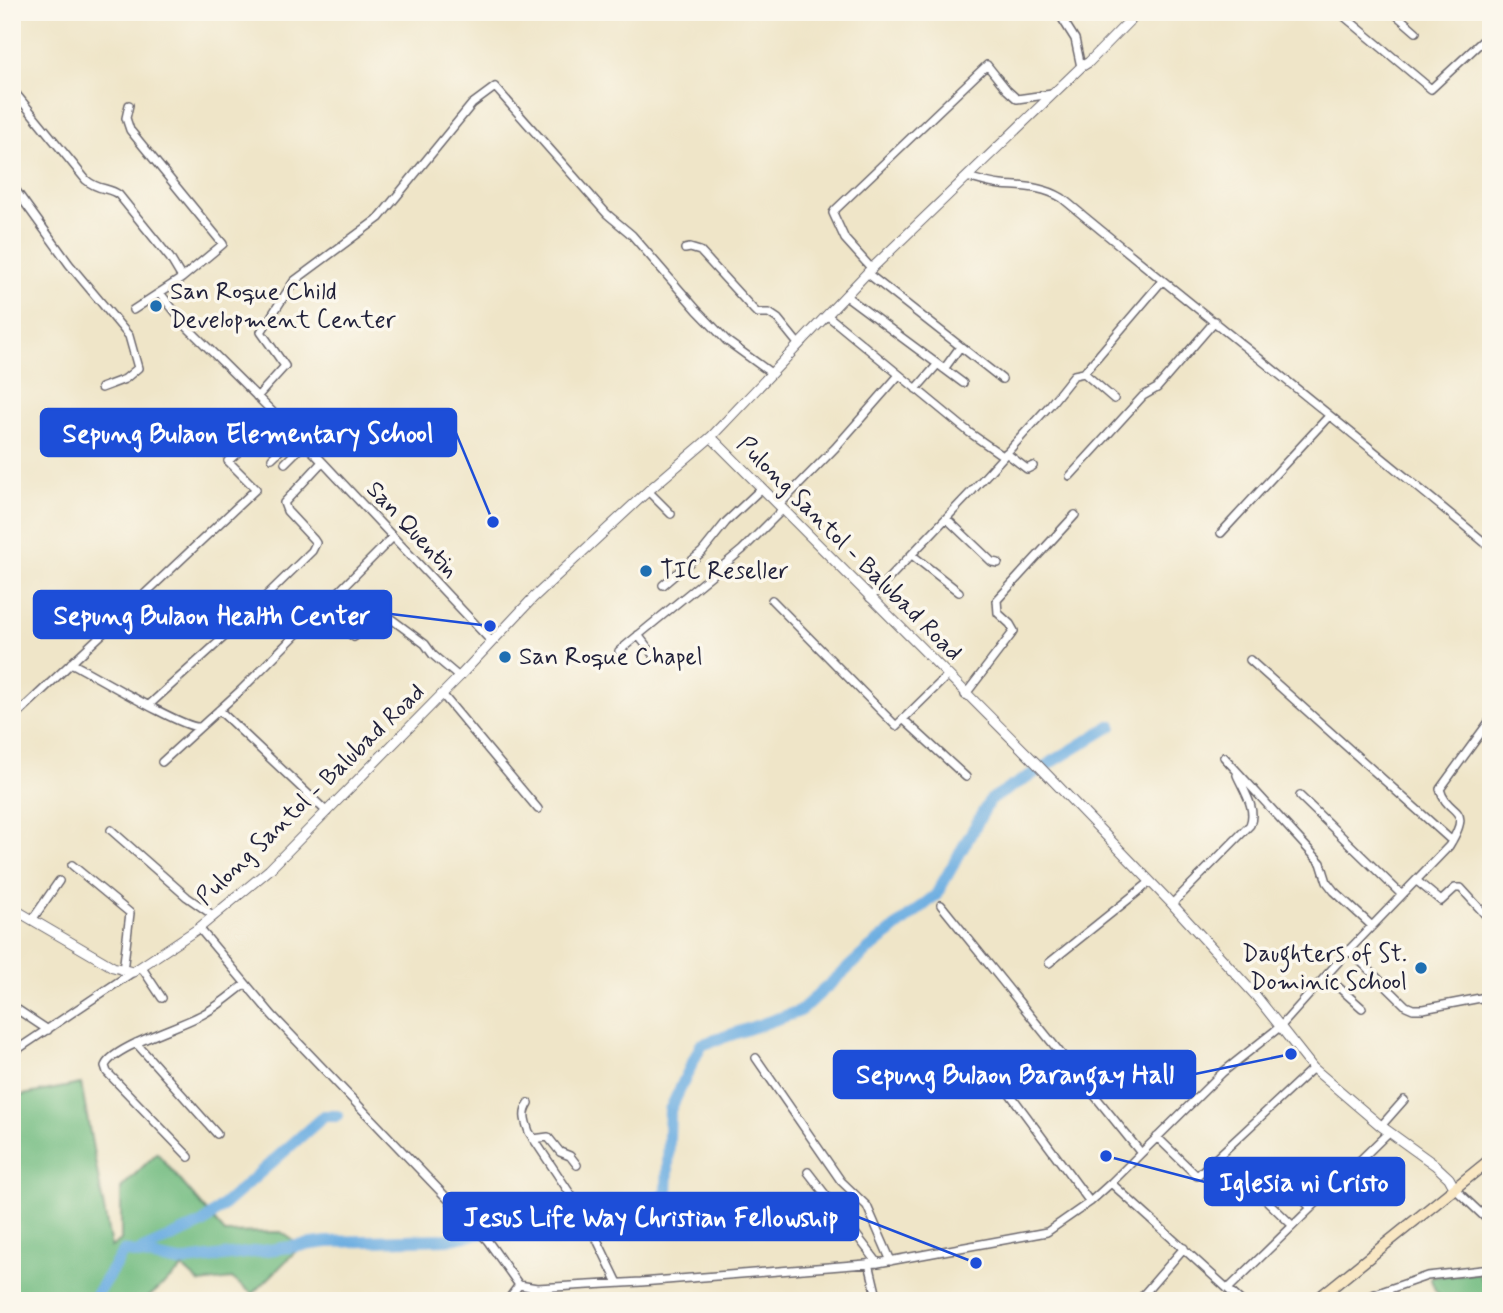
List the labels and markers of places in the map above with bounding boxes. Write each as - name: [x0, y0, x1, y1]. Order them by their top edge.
- place label: San Roque Child Development Center: [170, 277, 396, 336]
- marker: San Roque Child Development Center: [148, 298, 164, 314]
- callout: Sepung Bulaon Elementary School: [41, 409, 456, 456]
- place label: TIC Reseller: [660, 556, 789, 587]
- marker: TIC Reseller: [638, 563, 654, 579]
- callout: Sepung Bulaon Health Center: [34, 591, 391, 638]
- place label: San Roque Chapel: [519, 642, 703, 673]
- marker: San Roque Chapel: [497, 649, 513, 665]
- place label: Daughters of St. Dominic School: [1242, 939, 1407, 998]
- marker: Daughters of St. Dominic School: [1413, 960, 1429, 976]
- callout: Sepung Bulaon Barangay Hall: [834, 1051, 1195, 1098]
- callout: Iglesia ni Cristo: [1205, 1158, 1404, 1205]
- callout: Jesus Life Way Christian Fellowship: [444, 1193, 858, 1240]

